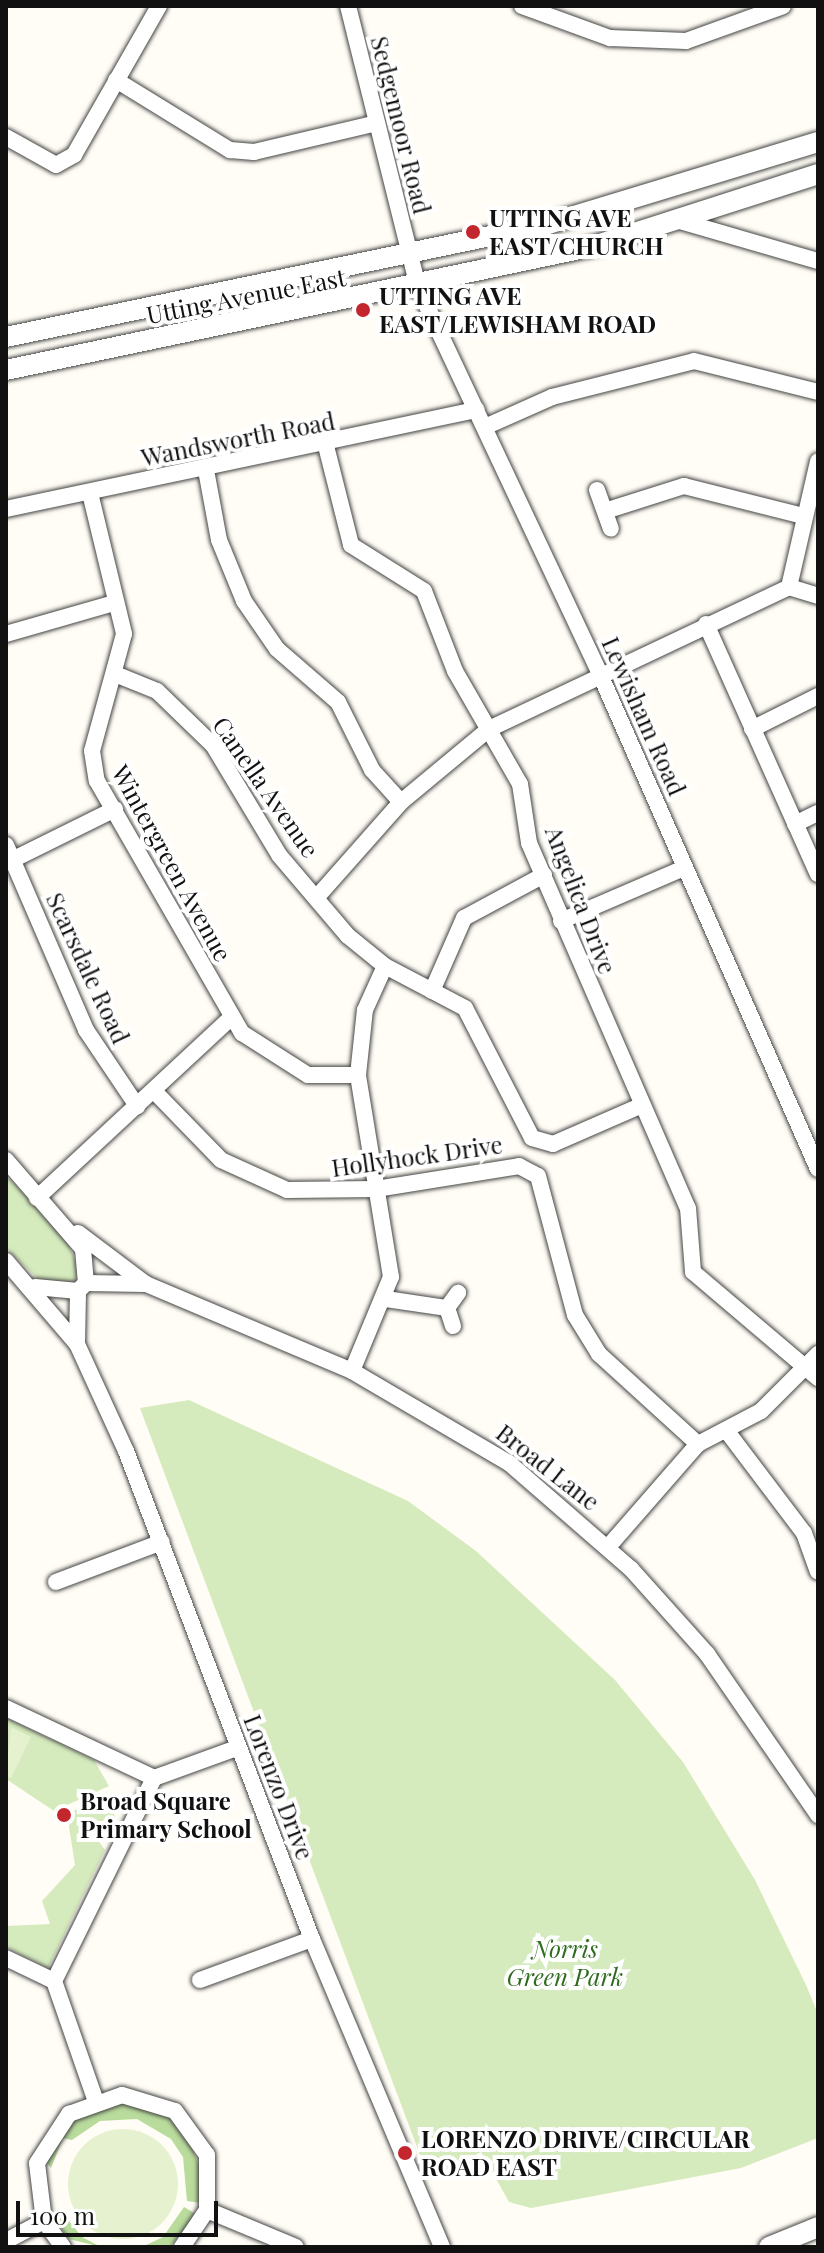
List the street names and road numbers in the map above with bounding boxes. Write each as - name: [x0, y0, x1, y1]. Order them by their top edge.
- street label: Sedgemoor Road: [365, 33, 437, 217]
- street label: Utting Avenue East: [144, 262, 348, 330]
- street label: Wandsworth Road: [139, 406, 337, 472]
- street label: Lewisham Road: [596, 632, 692, 800]
- street label: Canella Avenue: [207, 711, 325, 863]
- street label: Wintergreen Avenue: [106, 760, 238, 966]
- street label: Angelica Drive: [540, 822, 622, 978]
- street label: Scarsdale Road: [40, 888, 136, 1048]
- street label: Hollyhock Drive: [329, 1130, 505, 1182]
- street label: Broad Lane: [491, 1418, 605, 1516]
- street label: Lorenzo Drive: [238, 1710, 320, 1864]

